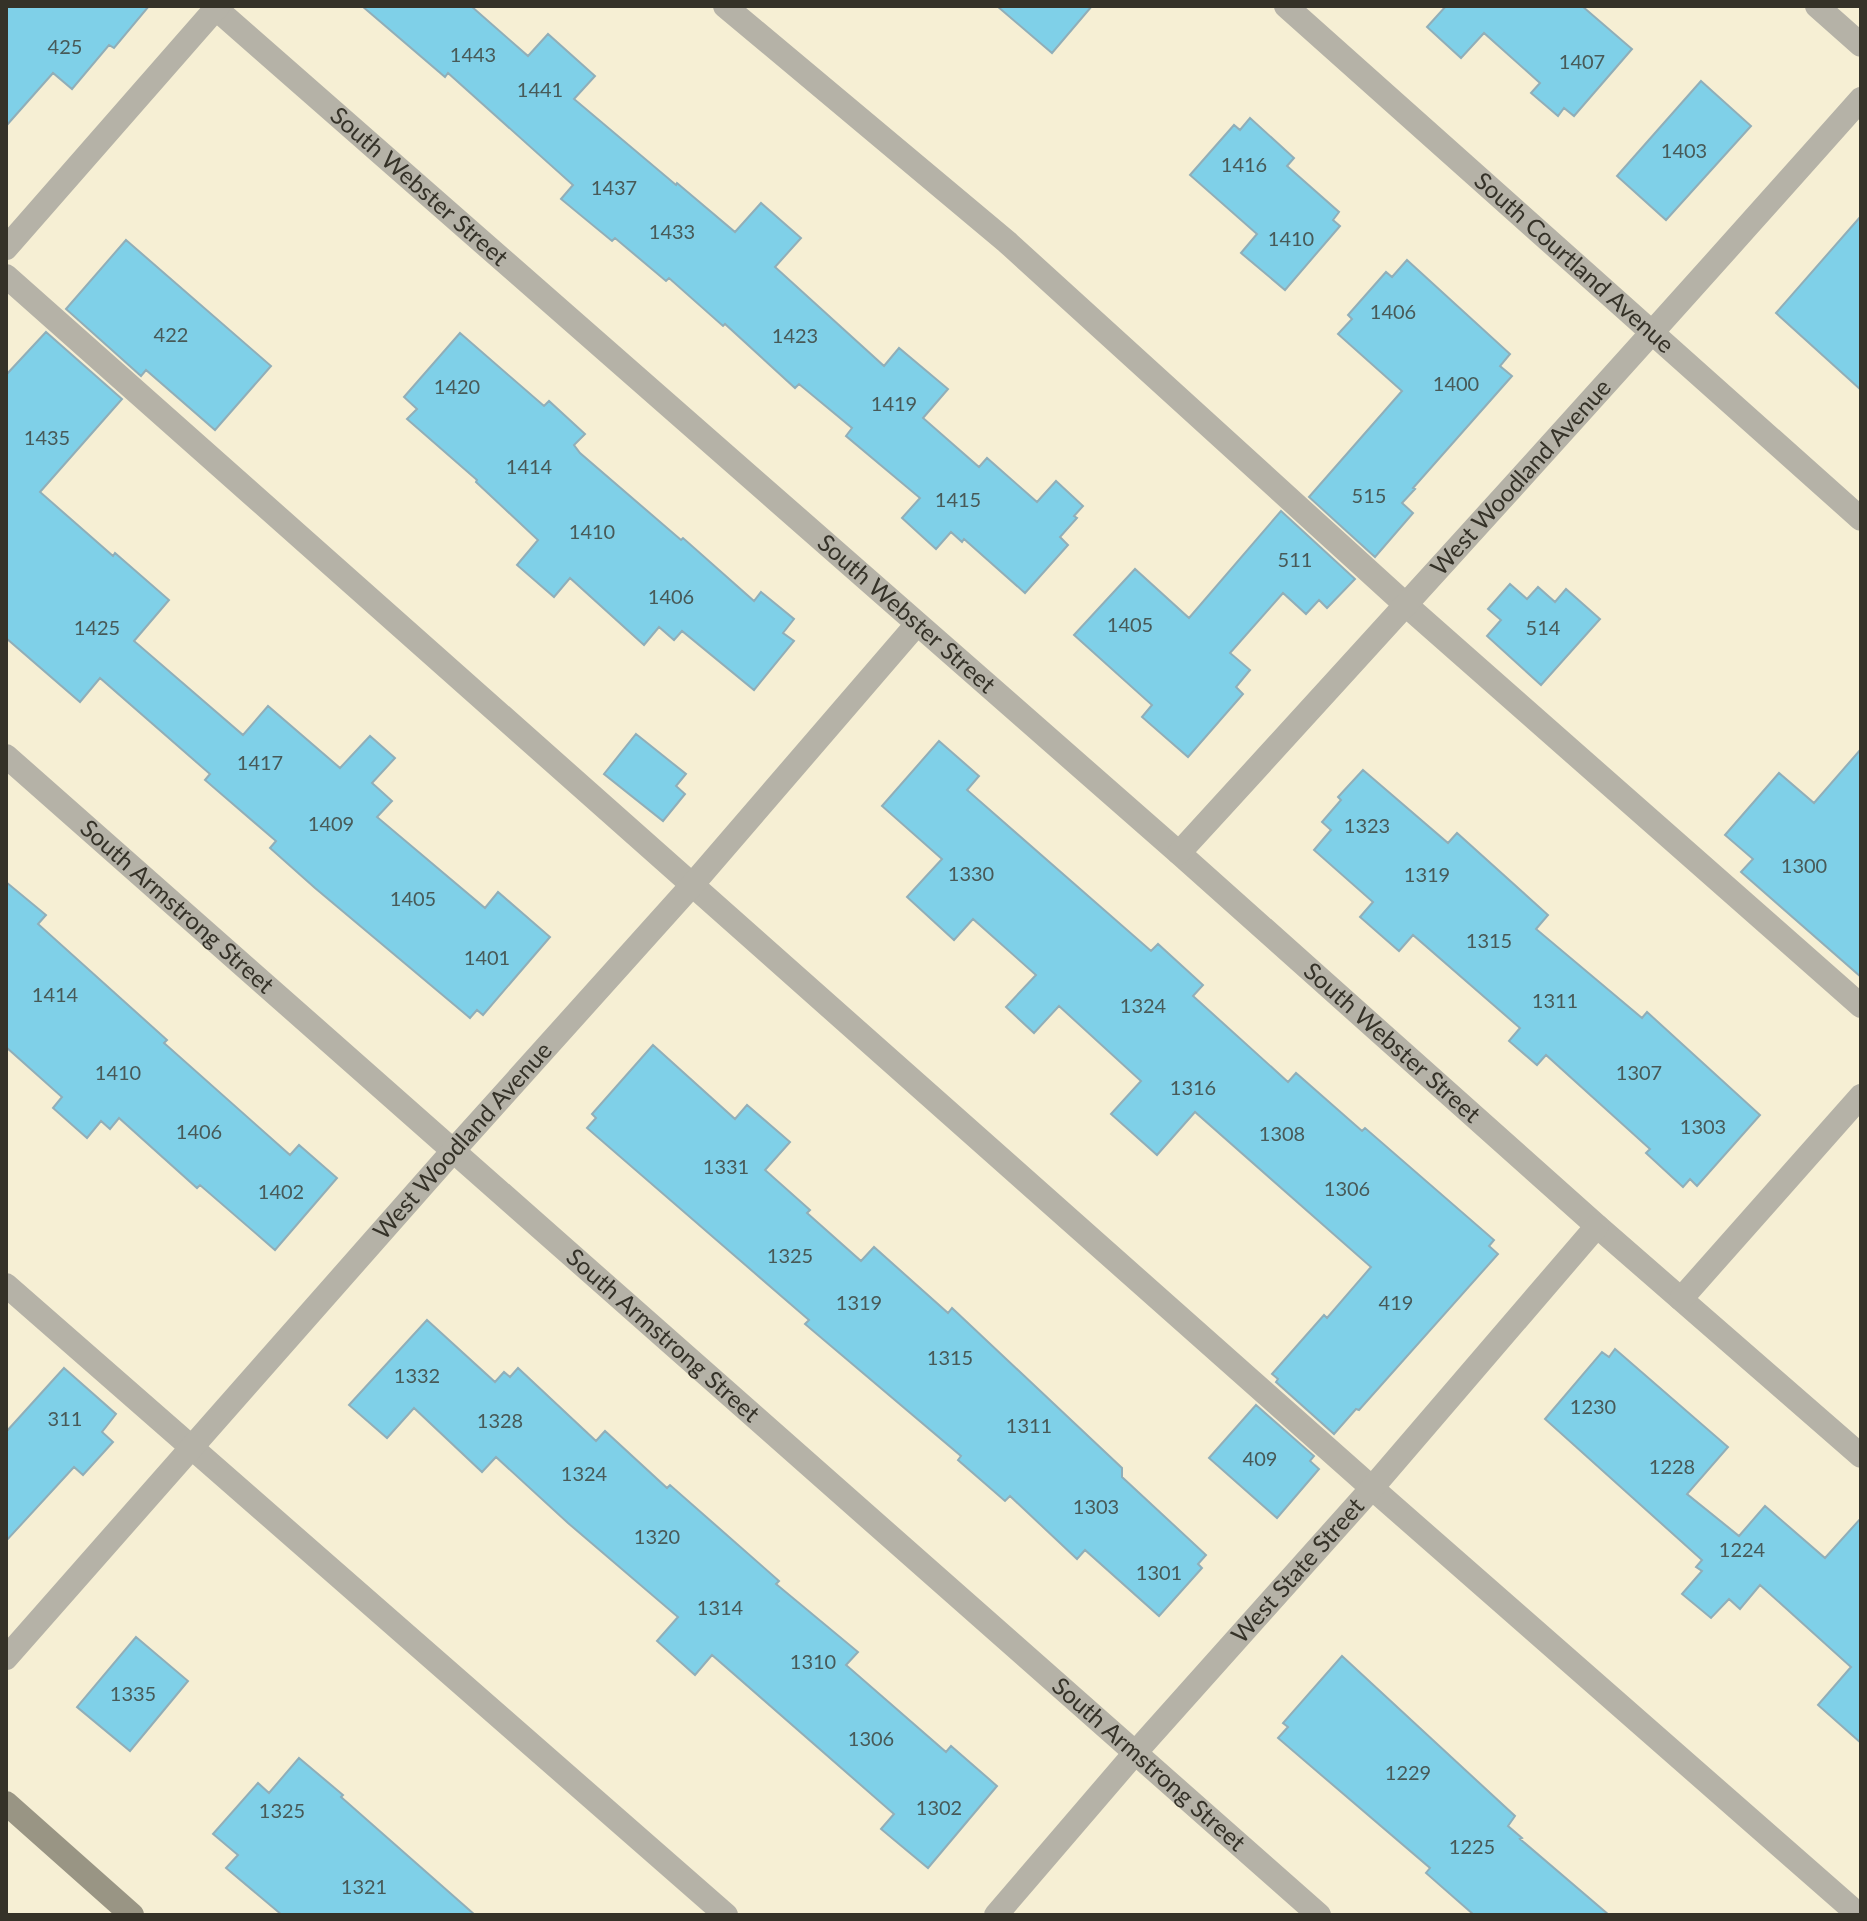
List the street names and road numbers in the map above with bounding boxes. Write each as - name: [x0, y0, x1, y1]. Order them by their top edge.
- street label: South Webster Street: [325, 100, 515, 271]
- street label: South Courtland Avenue: [1469, 165, 1681, 358]
- street label: West Woodland Avenue: [1424, 372, 1616, 581]
- street label: South Webster Street: [812, 527, 1002, 699]
- street label: South Armstrong Street: [75, 813, 281, 999]
- street label: South Webster Street: [1299, 956, 1487, 1128]
- street label: West Woodland Avenue: [366, 1035, 557, 1244]
- street label: South Armstrong Street: [561, 1242, 767, 1428]
- street label: West State Street: [1224, 1491, 1370, 1648]
- street label: South Armstrong Street: [1047, 1670, 1252, 1857]

